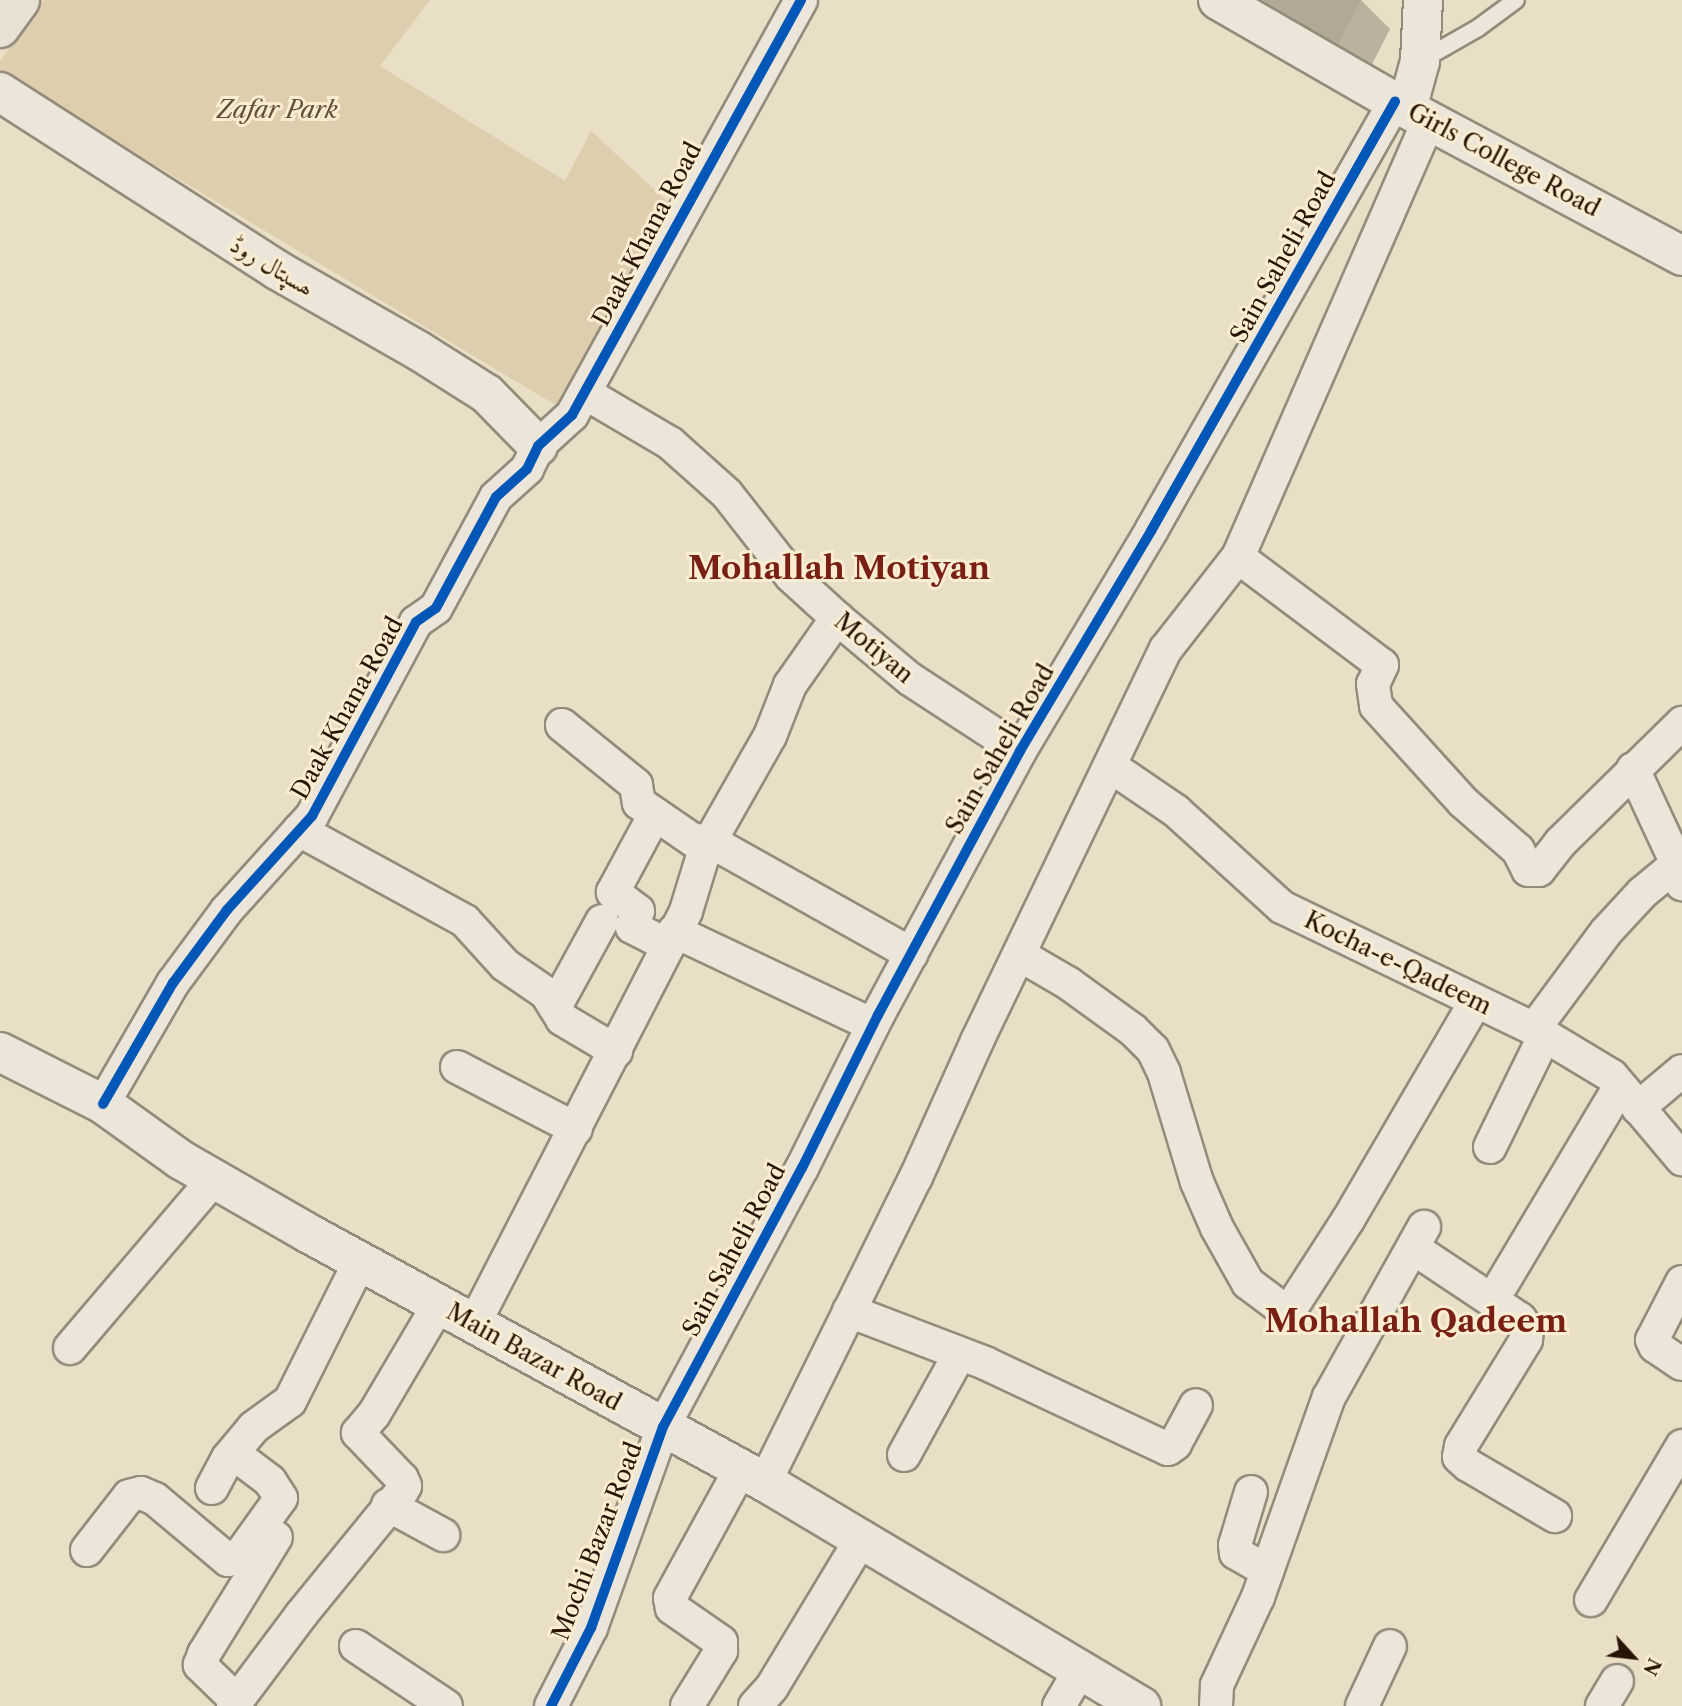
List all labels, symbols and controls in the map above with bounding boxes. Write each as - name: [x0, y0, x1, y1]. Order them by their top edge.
- park label: Zafar Park: [216, 96, 338, 124]
- street label: Girls College Road: [1403, 97, 1605, 223]
- street label: Daak Khana Road: [586, 137, 708, 331]
- street label: Sain Saheli Road: [1224, 166, 1342, 348]
- street label: ھسپتال روڈ: [225, 230, 319, 302]
- district label: Mohallah Motiyan: [688, 549, 990, 587]
- street label: Motiyan: [829, 607, 919, 689]
- street label: Daak Khana Road: [285, 611, 409, 805]
- street label: Sain Saheli Road: [940, 659, 1060, 839]
- street label: Kocha-e-Qadeem: [1300, 905, 1496, 1021]
- street label: Sain Saheli Road: [676, 1159, 792, 1341]
- street label: Main Bazar Road: [441, 1297, 627, 1417]
- district label: Mohallah Qadeem: [1265, 1302, 1567, 1340]
- street label: Mochi Bazar Road: [546, 1438, 648, 1644]
- north arrow: [1598, 1622, 1668, 1692]
- text: N: [1638, 1654, 1666, 1679]

